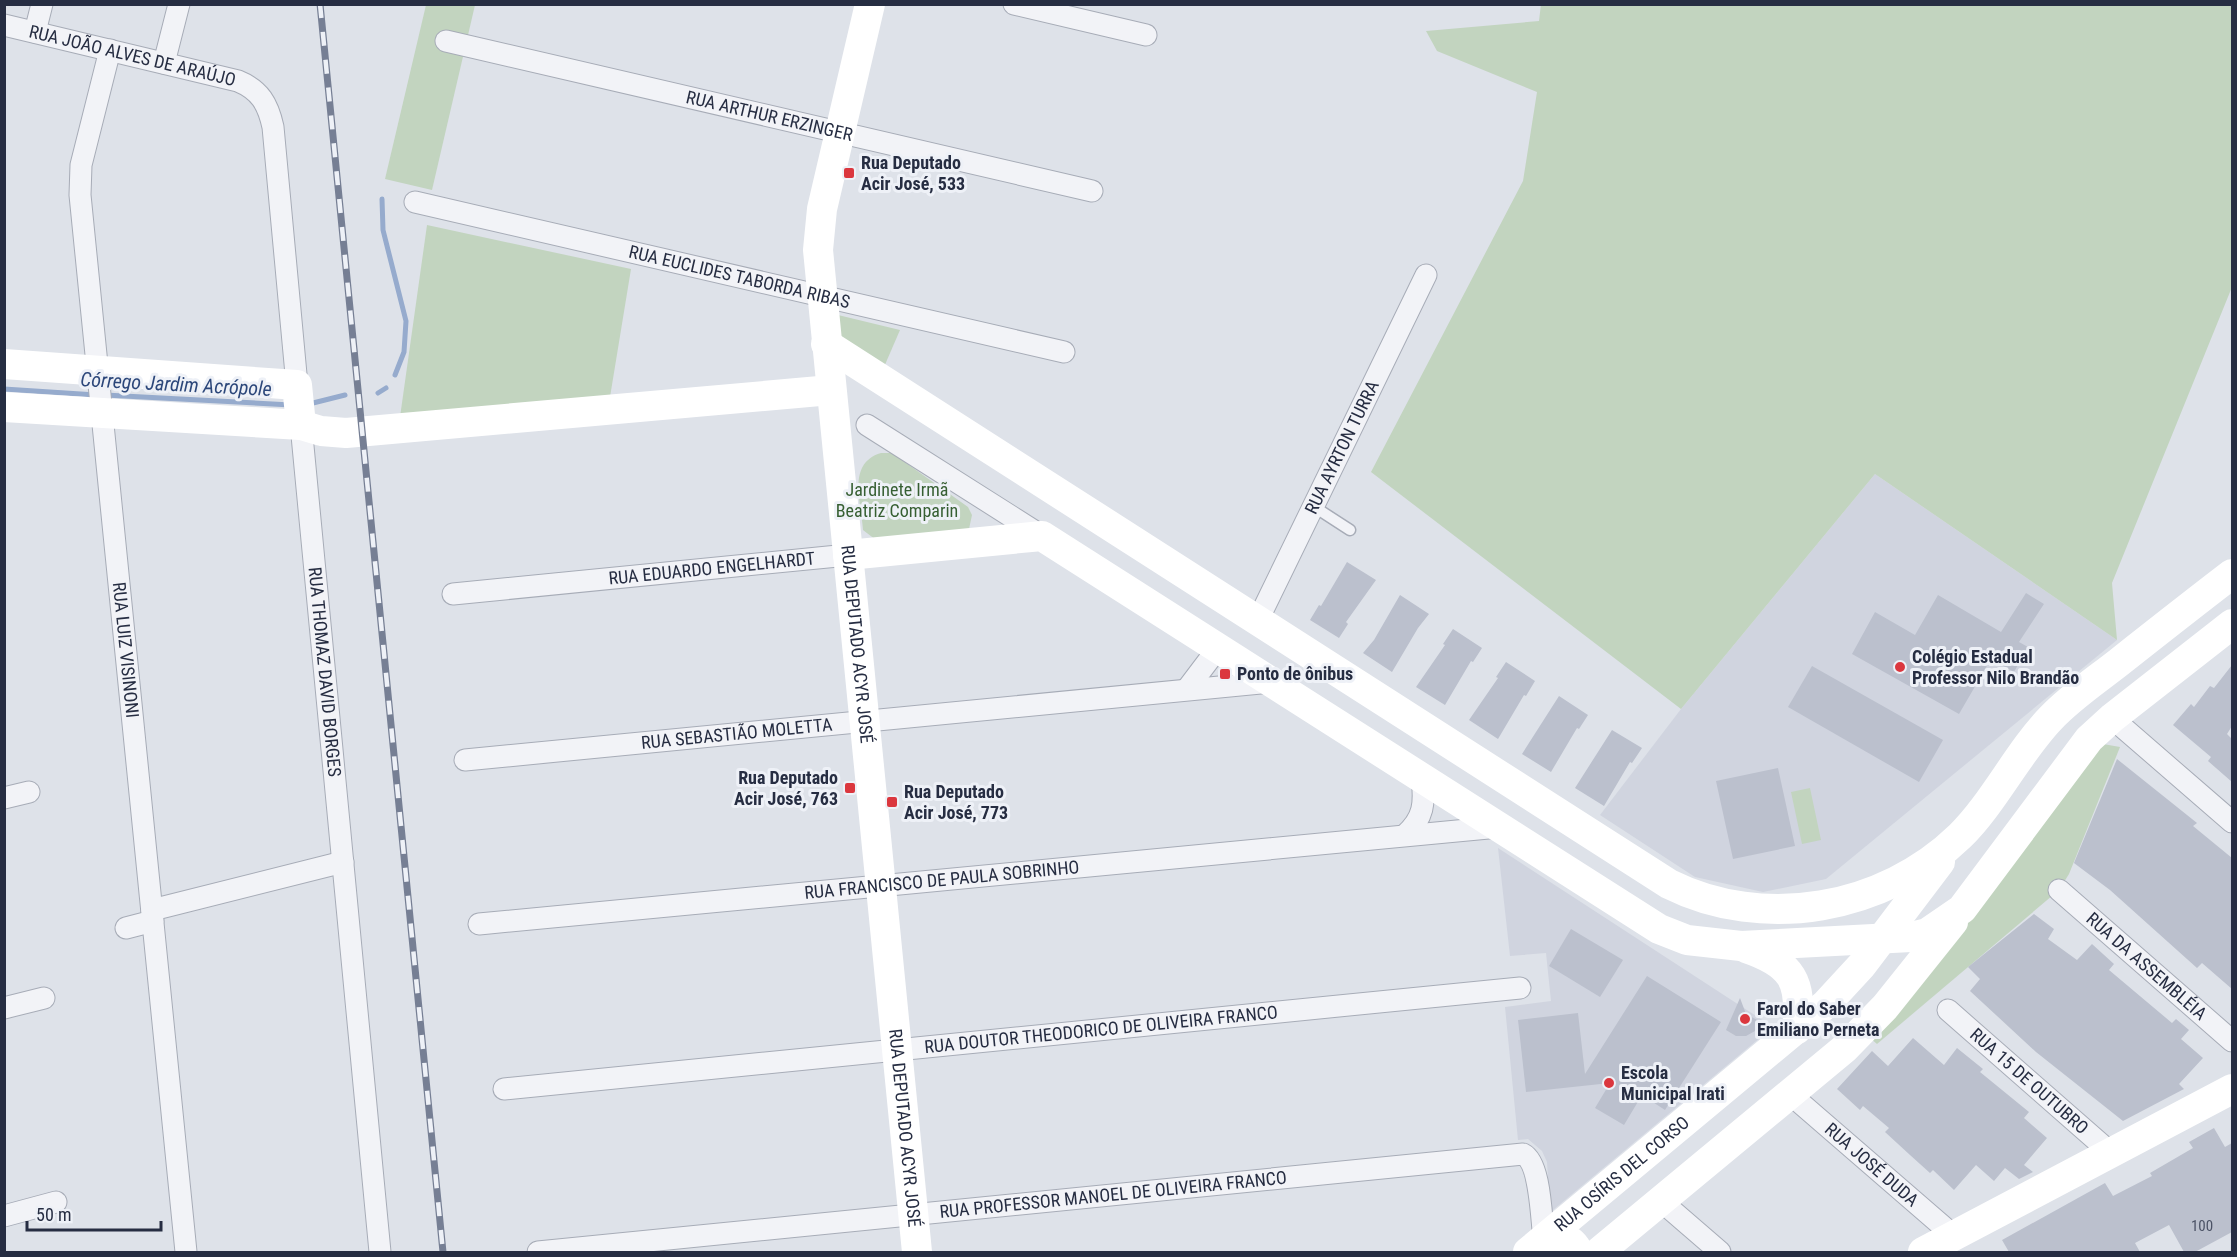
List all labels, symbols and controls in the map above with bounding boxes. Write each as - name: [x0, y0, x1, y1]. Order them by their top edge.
- street label: RUA JOÃO ALVES DE ARAÚJO: [27, 20, 238, 90]
- street label: RUA ARTHUR ERZINGER: [684, 86, 855, 145]
- place label: Rua Deputado Acir José, 533: [861, 152, 965, 194]
- marker: Rua Deputado Acir José, 533: [842, 166, 856, 180]
- street label: RUA EUCLIDES TABORDA RIBAS: [627, 241, 852, 312]
- water label: Córrego Jardim Acrópole: [80, 367, 272, 401]
- street label: RUA AYRTON TURRA: [1300, 376, 1383, 517]
- park label: Jardinete Irmã Beatriz Comparin: [836, 479, 958, 521]
- street label: RUA DEPUTADO ACYR JOSÉ: [837, 544, 878, 744]
- street label: RUA EDUARDO ENGELHARDT: [607, 547, 816, 589]
- street label: RUA THOMAZ DAVID BORGES: [305, 566, 346, 778]
- street label: RUA LUIZ VISINONI: [109, 581, 143, 719]
- place label: Colégio Estadual Professor Nilo Brandão: [1912, 646, 2079, 688]
- marker: Colégio Estadual Professor Nilo Brandão: [1893, 660, 1907, 674]
- place label: Ponto de ônibus: [1237, 663, 1353, 684]
- marker: Ponto de ônibus: [1218, 667, 1232, 681]
- street label: RUA SEBASTIÃO MOLETTA: [640, 713, 834, 753]
- place label: Rua Deputado Acir José, 763: [734, 767, 838, 809]
- marker: Rua Deputado Acir José, 763: [843, 781, 857, 795]
- place label: Rua Deputado Acir José, 773: [904, 781, 1008, 823]
- marker: Rua Deputado Acir José, 773: [885, 795, 899, 809]
- street label: RUA FRANCISCO DE PAULA SOBRINHO: [803, 856, 1080, 903]
- street label: RUA DA ASSEMBLÉIA: [2082, 908, 2212, 1024]
- place label: Farol do Saber Emiliano Perneta: [1757, 998, 1879, 1040]
- street label: RUA DOUTOR THEODORICO DE OLIVEIRA FRANCO: [923, 1001, 1279, 1057]
- marker: Farol do Saber Emiliano Perneta: [1738, 1012, 1752, 1026]
- street label: RUA 15 DE OUTUBRO: [1966, 1024, 2093, 1138]
- street label: RUA DEPUTADO ACYR JOSÉ: [885, 1028, 925, 1228]
- place label: Escola Municipal Irati: [1621, 1062, 1725, 1104]
- marker: Escola Municipal Irati: [1602, 1076, 1616, 1090]
- street label: RUA OSÍRIS DEL CORSO: [1550, 1111, 1693, 1236]
- street label: RUA JOSÉ DUDA: [1821, 1118, 1923, 1211]
- street label: RUA PROFESSOR MANOEL DE OLIVEIRA FRANCO: [939, 1167, 1288, 1222]
- scale bar: [27, 1194, 160, 1232]
- text: 50 m: [36, 1204, 71, 1225]
- house number: 100: [2191, 1217, 2213, 1235]

